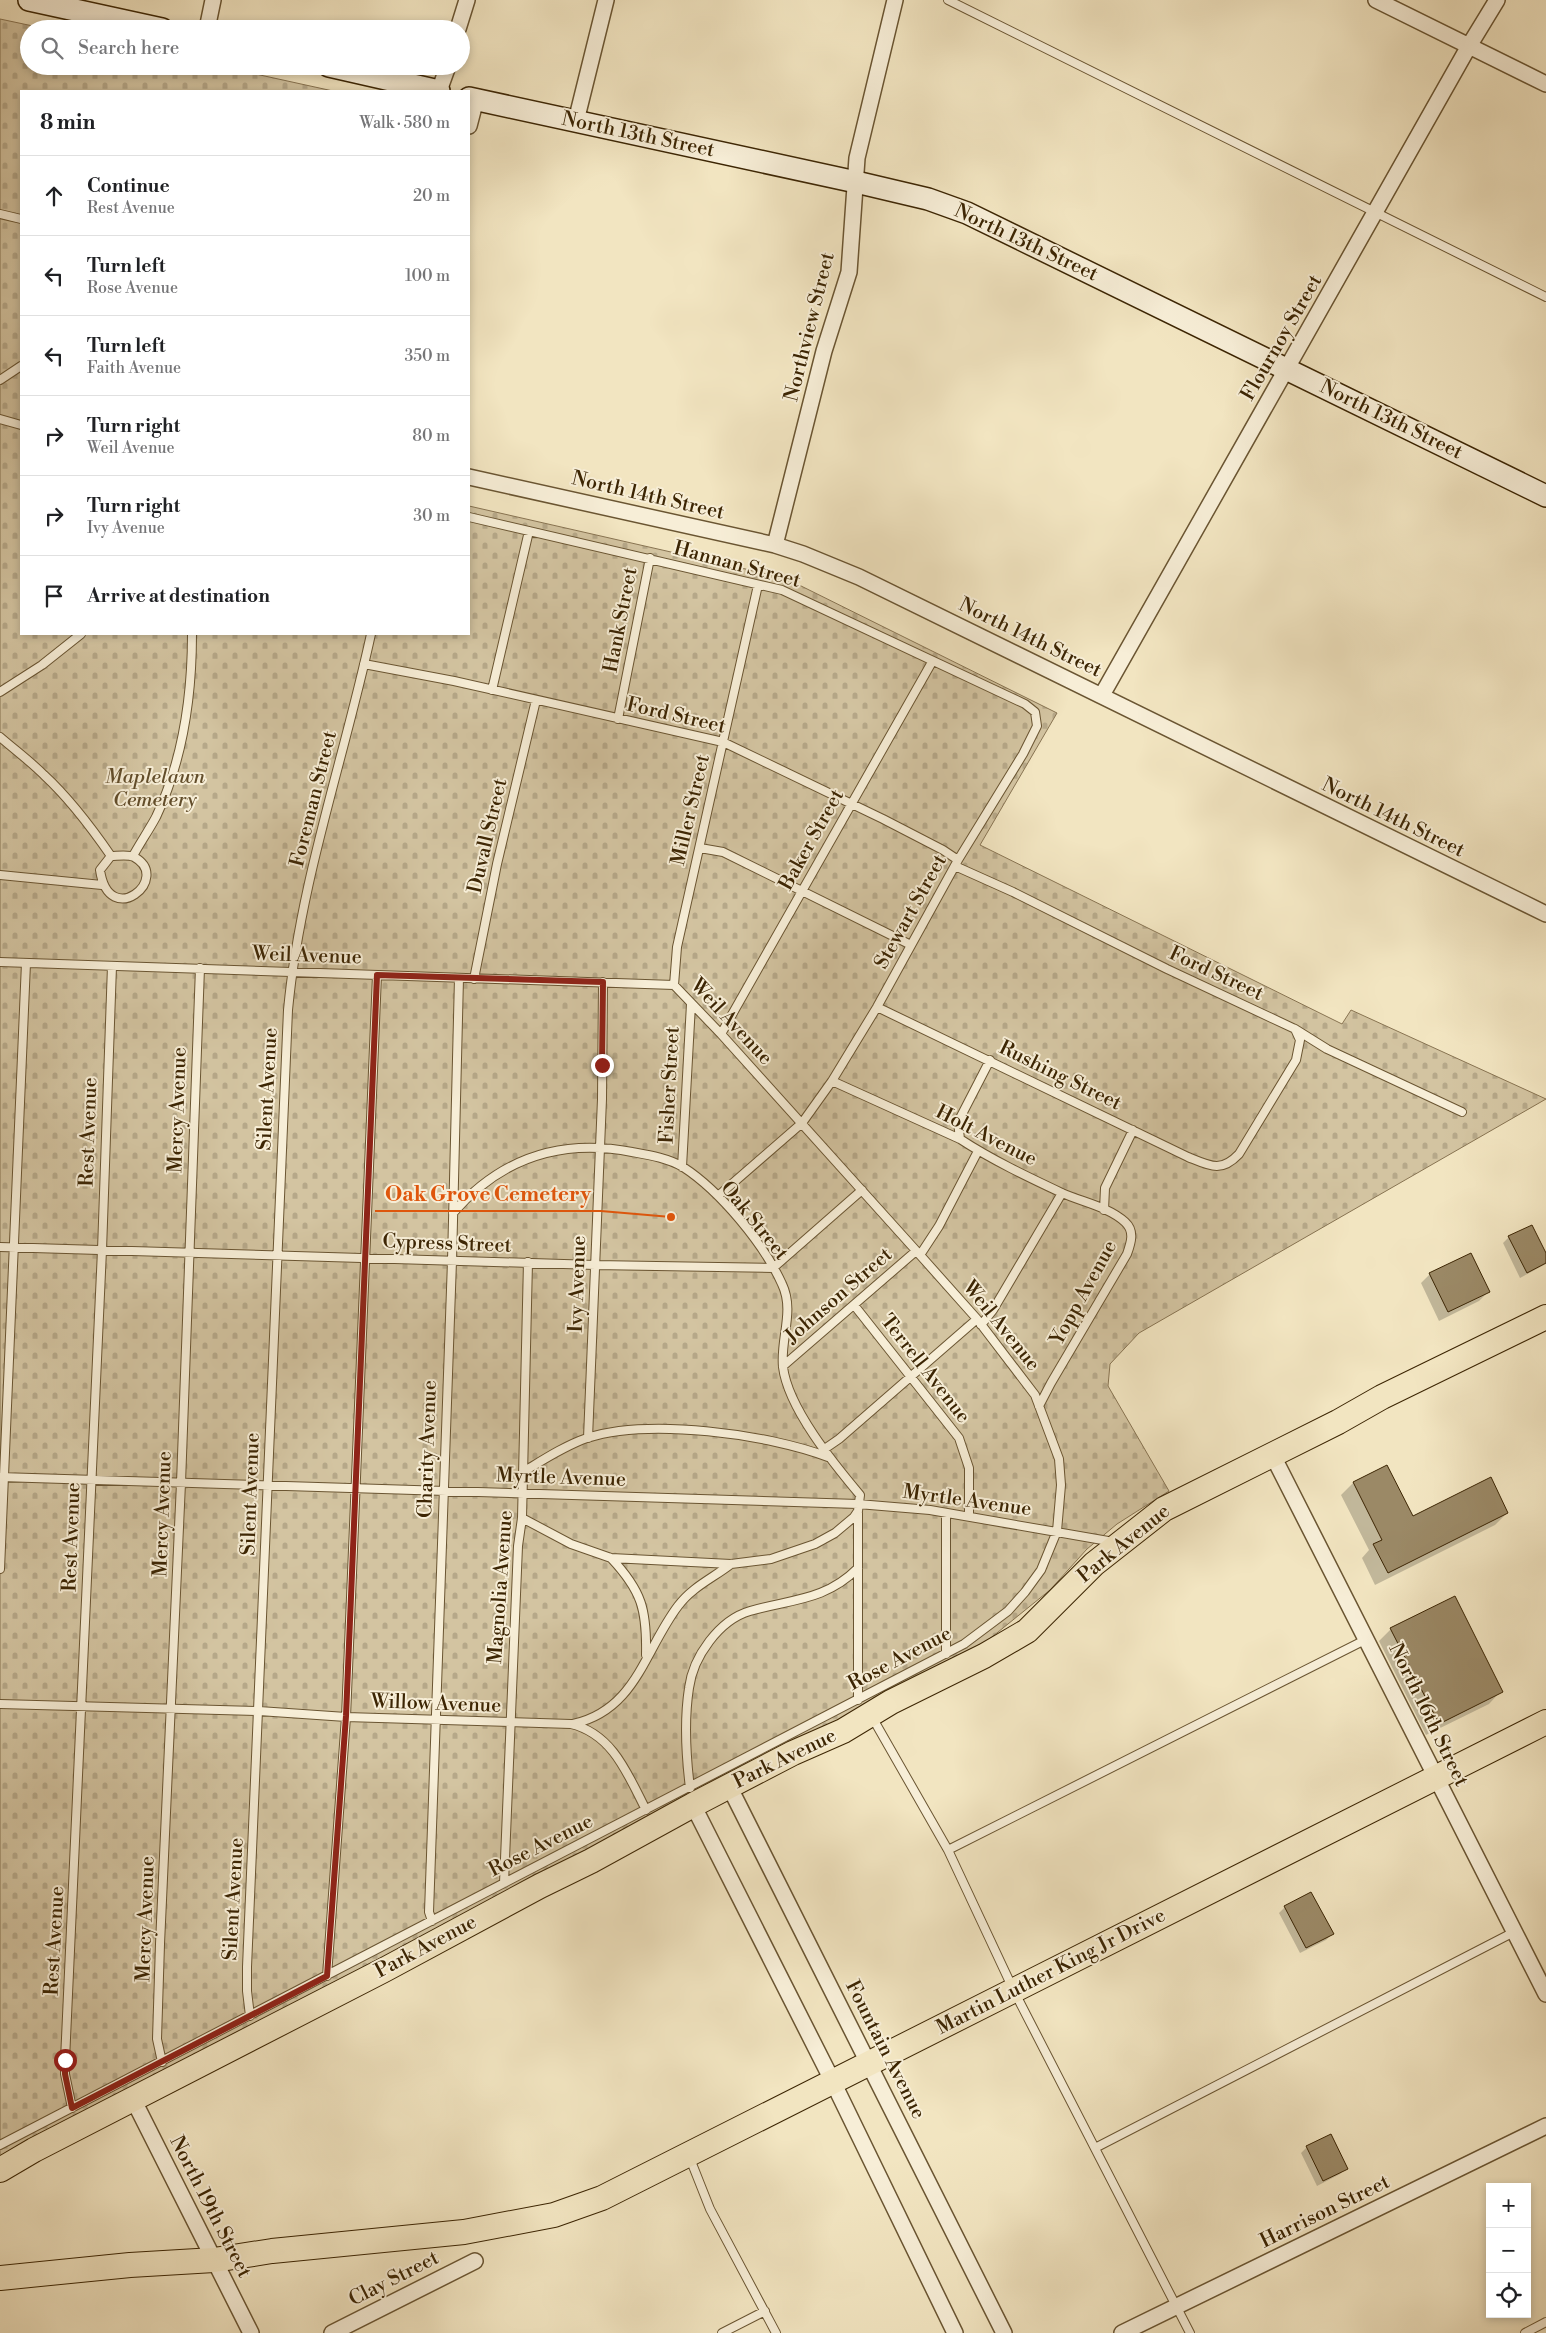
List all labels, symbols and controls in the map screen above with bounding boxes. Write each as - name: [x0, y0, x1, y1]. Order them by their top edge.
- search box: [20, 20, 470, 75]
- icon: search: [38, 34, 66, 62]
- text: Search here: [78, 36, 179, 60]
- street label: North 13th Street: [559, 107, 717, 163]
- text: 8 min: [40, 110, 95, 136]
- text: Walk · 580 m: [360, 113, 450, 133]
- text: Continue: [87, 174, 170, 198]
- icon: ahead: [40, 182, 68, 210]
- text: 20 m: [413, 186, 450, 206]
- text: Rest Avenue: [87, 198, 175, 218]
- street label: North 13th Street: [950, 199, 1102, 287]
- street label: Northview Street: [779, 250, 841, 404]
- text: Turn left: [87, 254, 166, 278]
- icon: left: [40, 262, 68, 290]
- text: 100 m: [405, 266, 450, 286]
- street label: Flournoy Street: [1236, 270, 1328, 406]
- text: Rose Avenue: [87, 278, 178, 298]
- text: Turn left: [87, 334, 166, 358]
- icon: left: [40, 342, 68, 370]
- text: 350 m: [404, 346, 450, 366]
- text: Faith Avenue: [87, 358, 181, 378]
- street label: North 13th Street: [1316, 375, 1466, 465]
- text: Turn right: [87, 414, 180, 438]
- icon: right: [40, 422, 68, 450]
- text: 80 m: [412, 426, 450, 446]
- text: Weil Avenue: [87, 438, 175, 458]
- street label: North 14th Street: [569, 466, 727, 526]
- text: Turn right: [87, 494, 180, 518]
- icon: right: [40, 502, 68, 530]
- text: 30 m: [413, 506, 450, 526]
- text: Ivy Avenue: [87, 518, 165, 538]
- street label: Hannan Street: [671, 536, 803, 594]
- street label: Hank Street: [599, 565, 643, 675]
- icon: arrive: [40, 582, 68, 610]
- text: Arrive at destination: [87, 584, 270, 608]
- street label: North 14th Street: [954, 593, 1106, 683]
- street label: Ford Street: [624, 692, 728, 740]
- street label: Foreman Street: [285, 728, 343, 870]
- street label: Miller Street: [666, 752, 716, 868]
- park label: Maplelawn Cemetery: [105, 765, 206, 813]
- street label: North 14th Street: [1317, 773, 1469, 863]
- street label: Duvall Street: [463, 776, 513, 896]
- street label: Baker Street: [774, 785, 850, 896]
- street label: Stewart Street: [869, 850, 953, 974]
- street label: Ford Street: [1165, 941, 1267, 1007]
- street label: Weil Avenue: [251, 942, 362, 970]
- street label: Weil Avenue: [684, 973, 777, 1071]
- street label: Fisher Street: [654, 1026, 686, 1144]
- street label: Silent Avenue: [252, 1027, 284, 1151]
- street label: Rushing Street: [995, 1036, 1125, 1116]
- street label: Mercy Avenue: [163, 1047, 193, 1173]
- route end: [591, 1054, 614, 1077]
- street label: Rest Avenue: [75, 1077, 103, 1187]
- street label: Holt Avenue: [931, 1100, 1041, 1172]
- callout: Oak Grove Cemetery: [375, 1175, 601, 1211]
- street label: Oak Street: [715, 1176, 793, 1266]
- text: Oak Grove Cemetery: [385, 1182, 591, 1208]
- street label: Cypress Street: [382, 1229, 512, 1259]
- street label: Ivy Avenue: [564, 1235, 592, 1333]
- street label: Yopp Avenue: [1044, 1236, 1123, 1351]
- street label: Johnson Street: [779, 1243, 898, 1350]
- street label: Weil Avenue: [956, 1275, 1045, 1376]
- street label: Terrell Avenue: [875, 1309, 975, 1429]
- street label: Charity Avenue: [413, 1380, 443, 1518]
- street label: Silent Avenue: [236, 1432, 266, 1556]
- street label: Mercy Avenue: [148, 1451, 178, 1577]
- street label: Myrtle Avenue: [496, 1463, 626, 1493]
- street label: Myrtle Avenue: [901, 1480, 1033, 1522]
- street label: Rest Avenue: [58, 1482, 86, 1592]
- street label: Park Avenue: [1073, 1499, 1175, 1589]
- street label: Magnolia Avenue: [483, 1509, 519, 1665]
- street label: Rose Avenue: [844, 1621, 956, 1697]
- street label: North 16th Street: [1383, 1639, 1473, 1791]
- street label: Willow Avenue: [369, 1689, 502, 1719]
- street label: Park Avenue: [729, 1723, 841, 1795]
- street label: Rose Avenue: [485, 1809, 597, 1883]
- street label: Silent Avenue: [218, 1837, 250, 1961]
- street label: Mercy Avenue: [131, 1856, 161, 1982]
- street label: Rest Avenue: [40, 1886, 70, 1996]
- street label: Martin Luther King Jr Drive: [932, 1903, 1170, 2041]
- street label: Park Avenue: [371, 1910, 481, 1984]
- street label: Fountain Avenue: [839, 1976, 931, 2124]
- route start: [54, 2049, 77, 2072]
- street label: North 19th Street: [163, 2132, 257, 2282]
- street label: Harrison Street: [1256, 2170, 1394, 2254]
- map controls: [1486, 2183, 1531, 2318]
- button: +: [1486, 2183, 1531, 2228]
- button: −: [1486, 2228, 1531, 2273]
- street label: Clay Street: [345, 2246, 443, 2312]
- button: locate: [1486, 2273, 1531, 2318]

